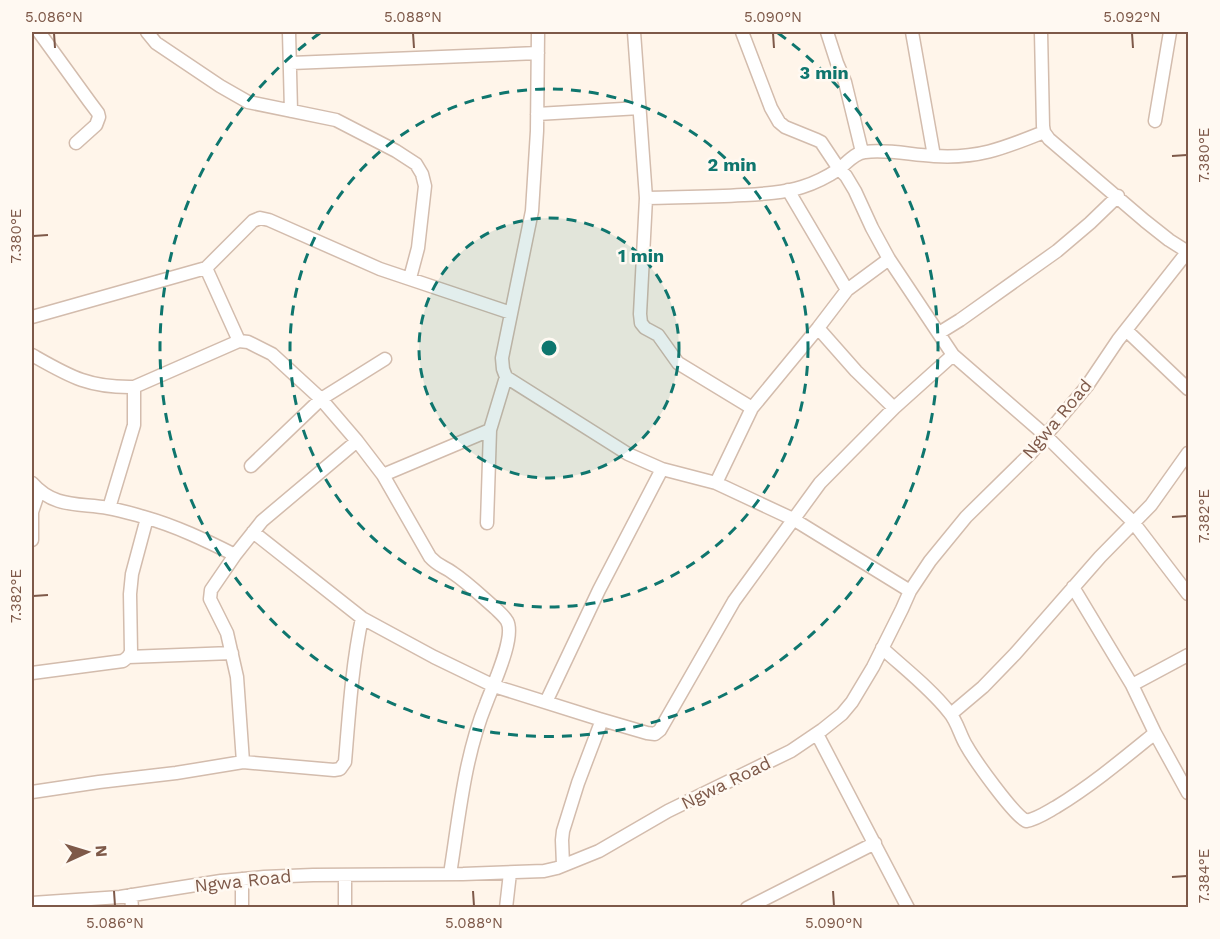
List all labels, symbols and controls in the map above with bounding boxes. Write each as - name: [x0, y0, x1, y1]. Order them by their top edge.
- text: 5.086°N: [25, 8, 83, 26]
- text: 5.088°N: [384, 8, 442, 26]
- text: 5.090°N: [744, 8, 802, 26]
- text: 5.092°N: [1103, 8, 1161, 26]
- text: 3 min: [799, 62, 849, 83]
- text: 7.380°E: [1195, 128, 1213, 182]
- text: 2 min: [707, 154, 757, 175]
- text: 7.380°E: [7, 209, 25, 263]
- text: 1 min: [618, 245, 664, 266]
- centre of rings: [539, 338, 559, 358]
- street label: Ngwa Road: [1017, 375, 1096, 463]
- text: 7.382°E: [1195, 489, 1213, 543]
- text: 7.382°E: [7, 569, 25, 623]
- street label: Ngwa Road: [678, 752, 774, 813]
- north arrow: [57, 822, 117, 882]
- text: N: [92, 844, 111, 858]
- text: 7.384°E: [1195, 849, 1213, 903]
- street label: Ngwa Road: [194, 865, 292, 896]
- text: 5.086°N: [86, 914, 144, 932]
- text: 5.088°N: [445, 914, 503, 932]
- text: 5.090°N: [805, 914, 863, 932]

